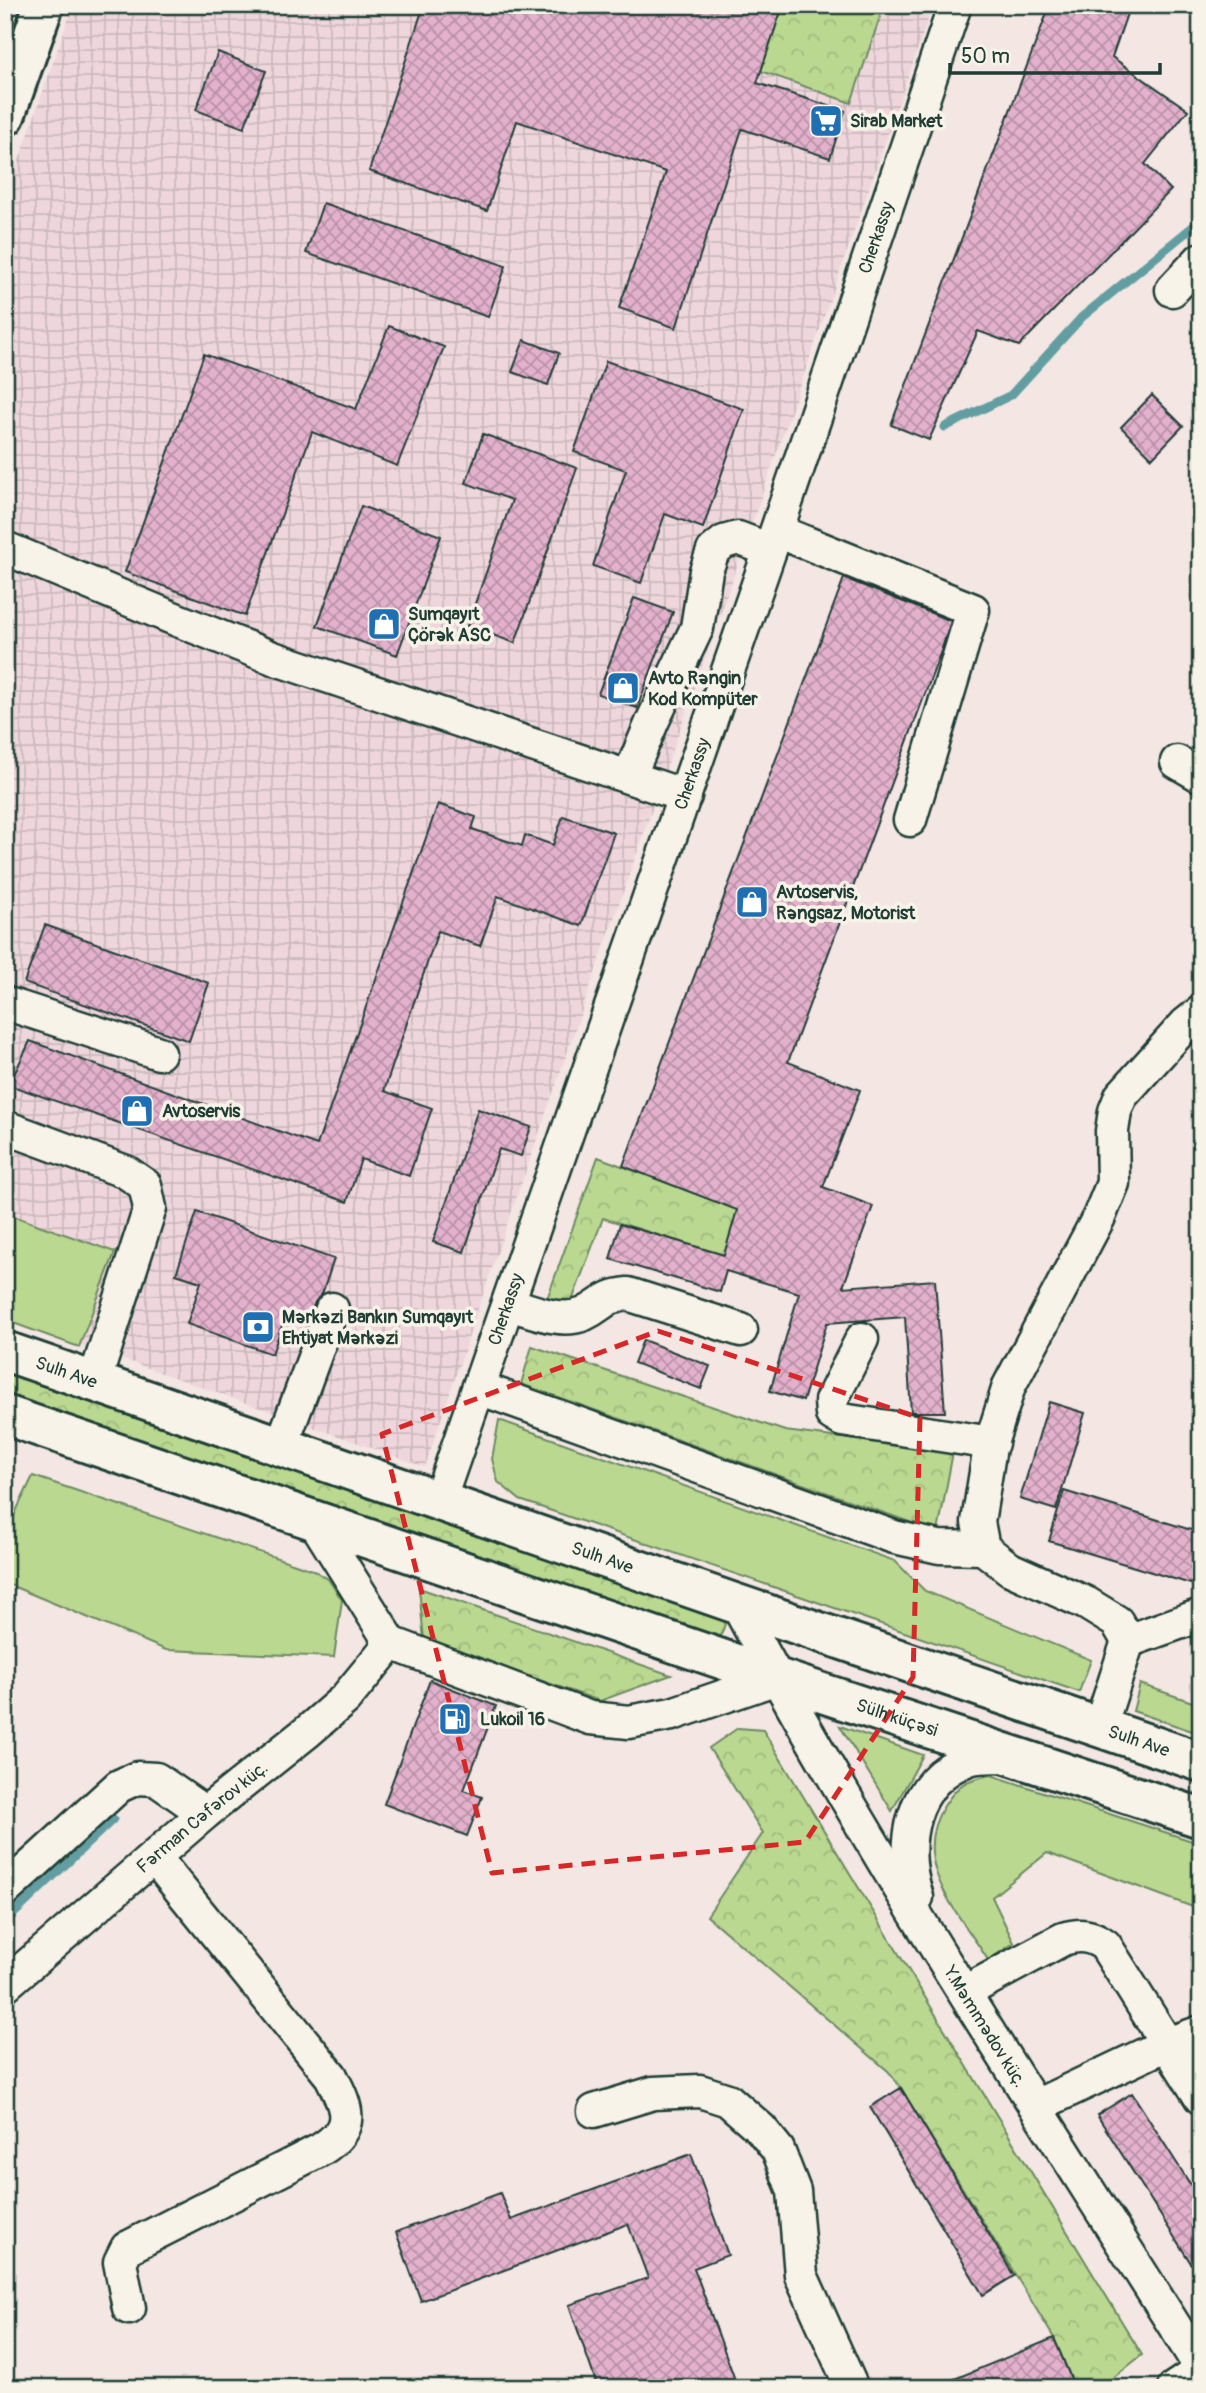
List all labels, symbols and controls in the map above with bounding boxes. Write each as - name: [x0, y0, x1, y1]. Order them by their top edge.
- scale bar: [950, 32, 1160, 76]
- text: 50 m: [961, 43, 1010, 70]
- supermarket icon: Sirab Market: [807, 102, 845, 140]
- place label: Sirab Market: [850, 110, 943, 133]
- street label: Cherkassy: [854, 198, 900, 277]
- place label: Sumqayıt Çörək ASC: [408, 603, 491, 647]
- shop icon: Sumqayıt Çörək ASC: [365, 605, 403, 643]
- place label: Avto Rəngin Kod Kompüter: [648, 667, 758, 711]
- shop icon: Avto Rəngin Kod Kompüter: [604, 669, 642, 707]
- street label: Cherkassy: [669, 735, 716, 813]
- place label: Avtoservis, Rəngsaz, Motorist: [776, 881, 916, 925]
- shop icon: Avtoservis, Rəngsaz, Motorist: [733, 883, 771, 921]
- shop icon: Avtoservis: [118, 1092, 156, 1130]
- place label: Avtoservis: [162, 1100, 241, 1123]
- street label: Cherkassy: [483, 1270, 529, 1348]
- place label: Mərkəzi Bankın Sumqayıt Ehtiyat Mərkəzi: [282, 1306, 474, 1350]
- bank icon: Mərkəzi Bankın Sumqayıt Ehtiyat Mərkəzi: [239, 1308, 277, 1346]
- street label: Sulh Ave: [32, 1351, 100, 1394]
- street label: Sulh Ave: [568, 1537, 636, 1579]
- street label: Sülh küçəsi: [853, 1694, 941, 1742]
- fuel station icon: Lukoil 16: [436, 1700, 474, 1738]
- place label: Lukoil 16: [480, 1708, 545, 1731]
- street label: Sulh Ave: [1105, 1720, 1173, 1763]
- street label: Fərman Cəfərov küç.: [132, 1756, 273, 1879]
- street label: Y.Məmmədov küç.: [938, 1961, 1031, 2092]

